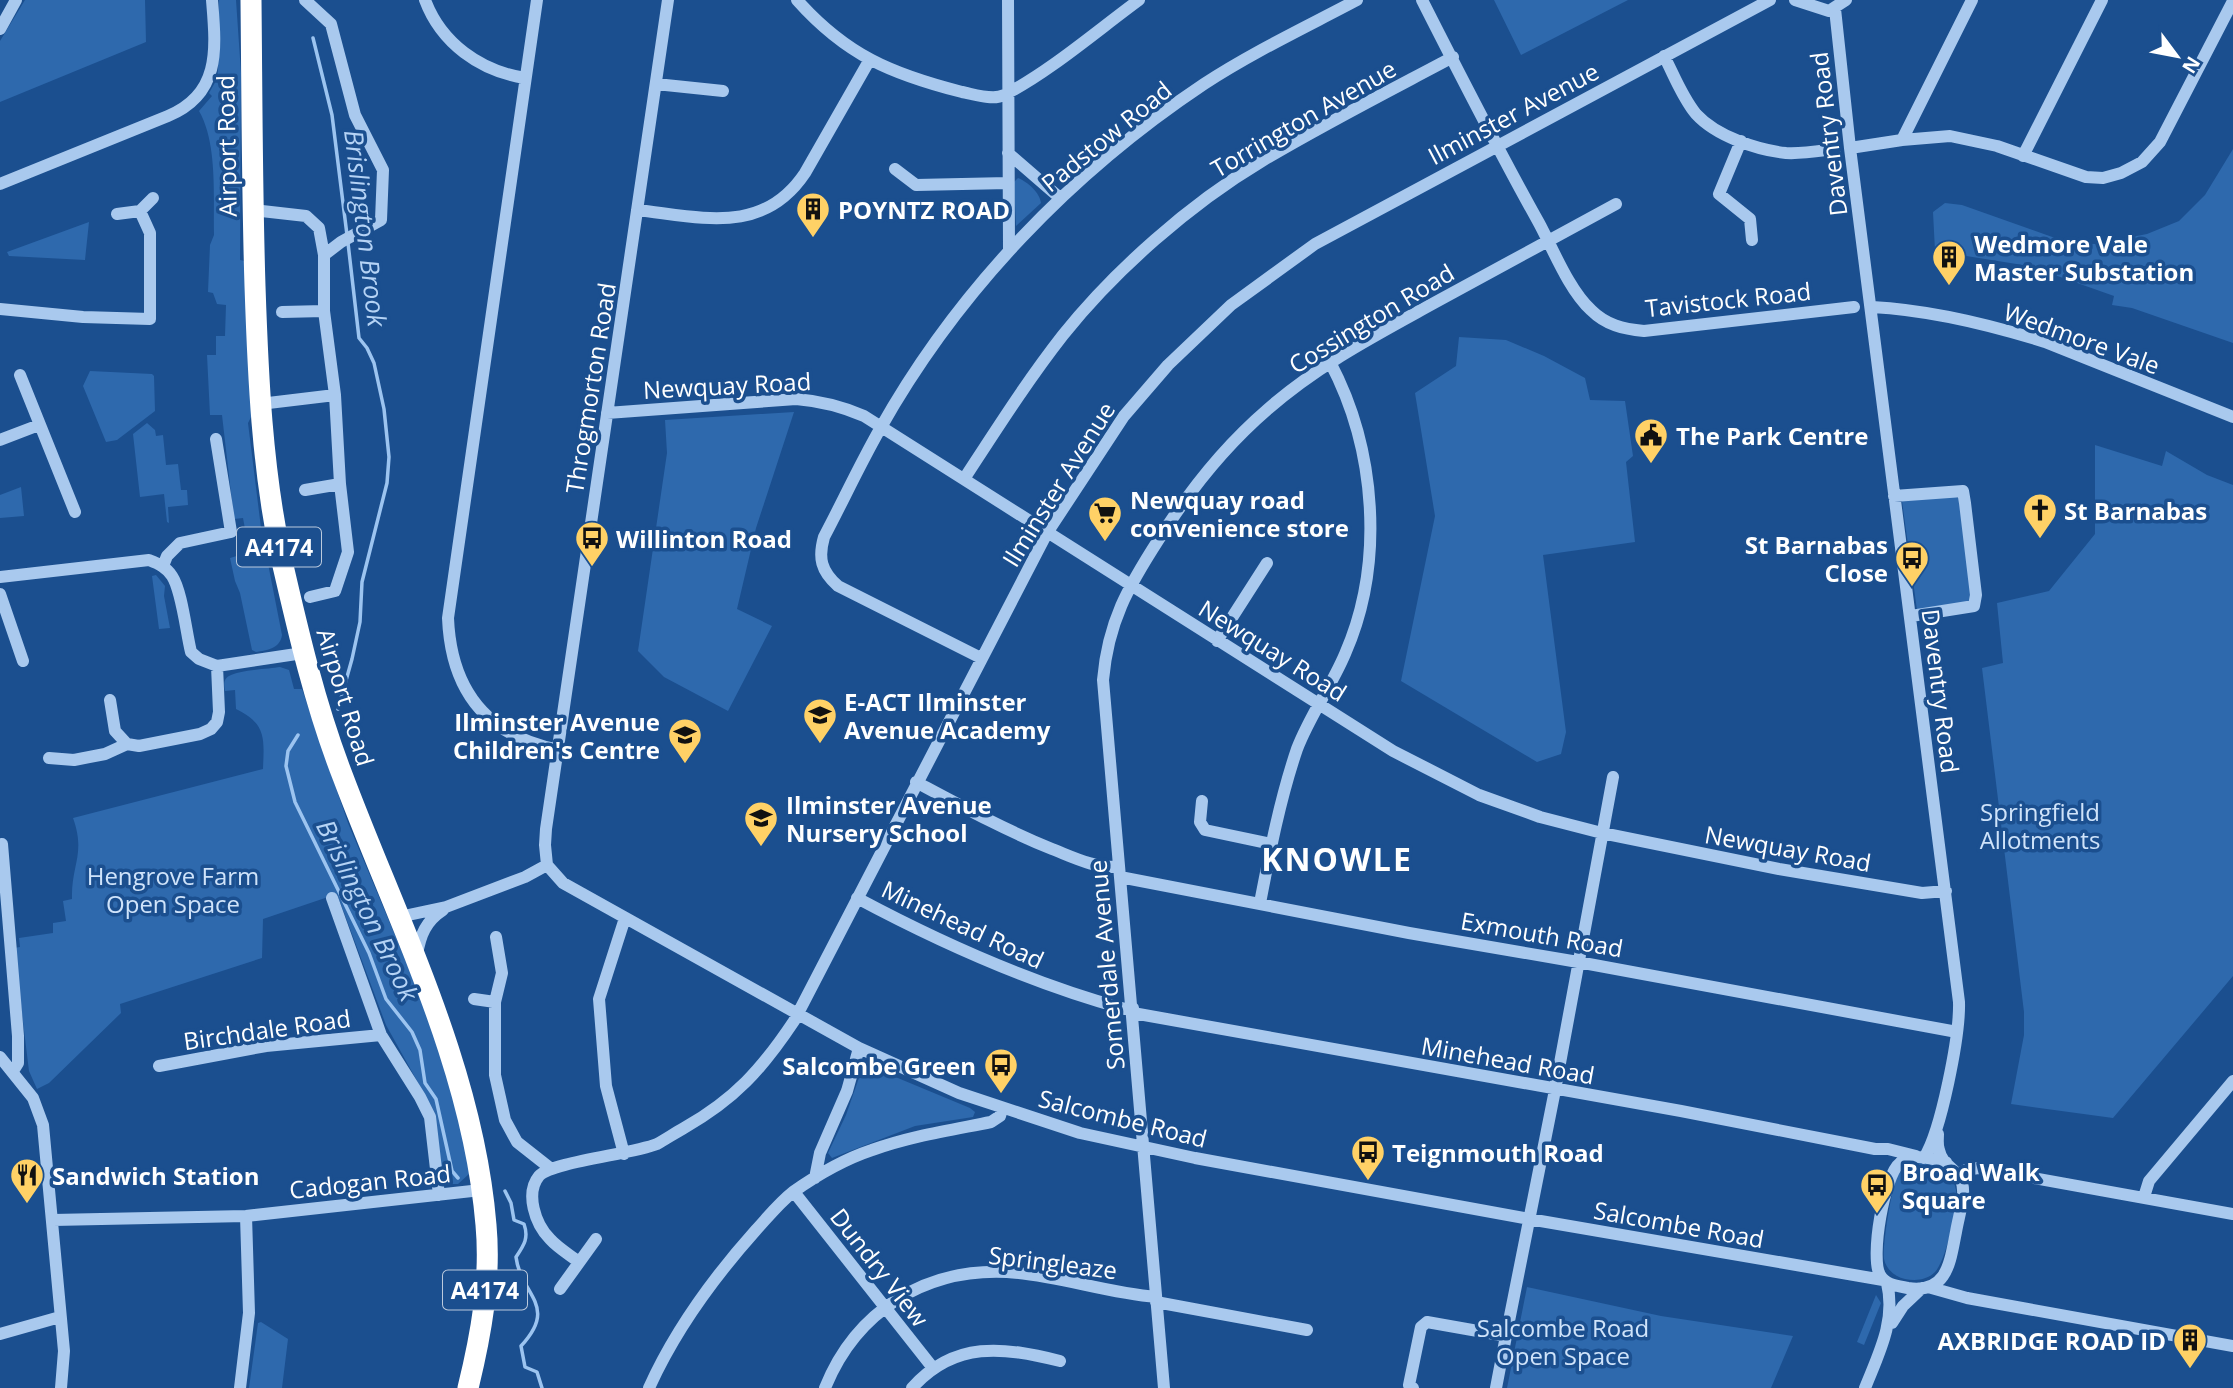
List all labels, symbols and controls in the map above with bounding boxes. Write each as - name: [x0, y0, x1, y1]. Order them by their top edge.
- north arrow: [2142, 21, 2212, 91]
- street label: Daventry Road: [1802, 50, 1854, 218]
- street label: Torrington Avenue: [1204, 52, 1402, 184]
- text: N: [2176, 52, 2207, 78]
- street label: Ilminster Avenue: [1422, 54, 1604, 172]
- street label: Padstow Road: [1034, 73, 1178, 199]
- street label: Airport Road: [208, 75, 244, 217]
- water label: Brislington Brook: [336, 128, 396, 330]
- building icon: POYNTZ ROAD: [794, 190, 832, 239]
- place label: POYNTZ ROAD: [838, 193, 1010, 226]
- place label: Wedmore Vale Master Substation: [1974, 227, 2194, 288]
- building icon: Wedmore Vale Master Substation: [1930, 238, 1968, 287]
- street label: Cossington Road: [1282, 256, 1460, 380]
- street label: Tavistock Road: [1643, 274, 1813, 324]
- street label: Throgmorton Road: [557, 280, 623, 496]
- street label: Wedmore Vale: [1999, 295, 2165, 381]
- street label: Newquay Road: [642, 364, 812, 406]
- street label: Ilminster Avenue: [994, 395, 1122, 573]
- public building icon: The Park Centre: [1632, 416, 1670, 465]
- place label: The Park Centre: [1676, 419, 1868, 452]
- place label: Newquay road convenience store: [1130, 483, 1349, 544]
- church icon: St Barnabas: [2021, 491, 2059, 540]
- supermarket icon: Newquay road convenience store: [1086, 494, 1124, 543]
- place label: St Barnabas: [2064, 494, 2207, 527]
- bus stop icon: Willinton Road: [573, 519, 611, 568]
- place label: Willinton Road: [616, 522, 792, 555]
- road number: A4174: [237, 527, 321, 566]
- place label: St Barnabas Close: [1745, 528, 1888, 589]
- bus stop icon: St Barnabas Close: [1893, 539, 1931, 588]
- street label: Newquay Road: [1193, 591, 1353, 709]
- street label: Daventry Road: [1915, 607, 1967, 775]
- street label: Airport Road: [309, 624, 383, 770]
- place label: E-ACT Ilminster Avenue Academy: [844, 685, 1051, 746]
- school or university icon: E-ACT Ilminster Avenue Academy: [801, 696, 839, 745]
- place label: Ilminster Avenue Children's Centre: [453, 705, 660, 766]
- school or university icon: Ilminster Avenue Children's Centre: [666, 716, 704, 765]
- place label: Ilminster Avenue Nursery School: [786, 788, 992, 849]
- park label: Springfield Allotments: [1980, 795, 2100, 856]
- school or university icon: Ilminster Avenue Nursery School: [742, 799, 780, 848]
- water label: Brislington Brook: [308, 813, 428, 1008]
- street label: Newquay Road: [1702, 817, 1874, 879]
- district label: KNOWLE: [1261, 837, 1413, 880]
- park label: Hengrove Farm Open Space: [87, 859, 259, 920]
- street label: Somerdale Avenue: [1080, 859, 1132, 1071]
- street label: Minehead Road: [876, 872, 1050, 976]
- street label: Exmouth Road: [1458, 904, 1626, 964]
- street label: Birchdale Road: [181, 1001, 353, 1057]
- street label: Minehead Road: [1419, 1029, 1597, 1091]
- bus stop icon: Salcombe Green: [982, 1046, 1020, 1095]
- place label: Salcombe Green: [782, 1049, 976, 1082]
- street label: Salcombe Road: [1035, 1081, 1211, 1155]
- bus stop icon: Teignmouth Road: [1349, 1133, 1387, 1182]
- place label: Teignmouth Road: [1392, 1136, 1604, 1169]
- place label: Broad Walk Square: [1902, 1155, 2040, 1216]
- restaurant icon: Sandwich Station: [8, 1156, 46, 1205]
- street label: Cadogan Road: [288, 1156, 452, 1206]
- place label: Sandwich Station: [52, 1159, 259, 1192]
- bus stop icon: Broad Walk Square: [1858, 1166, 1896, 1215]
- street label: Salcombe Road: [1591, 1193, 1767, 1255]
- street label: Dundry View: [823, 1201, 937, 1333]
- street label: Springleaze: [987, 1238, 1119, 1286]
- road number: A4174: [443, 1270, 527, 1310]
- park label: Salcombe Road Open Space: [1477, 1311, 1649, 1372]
- building icon: AXBRIDGE ROAD ID: [2171, 1321, 2209, 1370]
- place label: AXBRIDGE ROAD ID: [1937, 1324, 2166, 1357]

